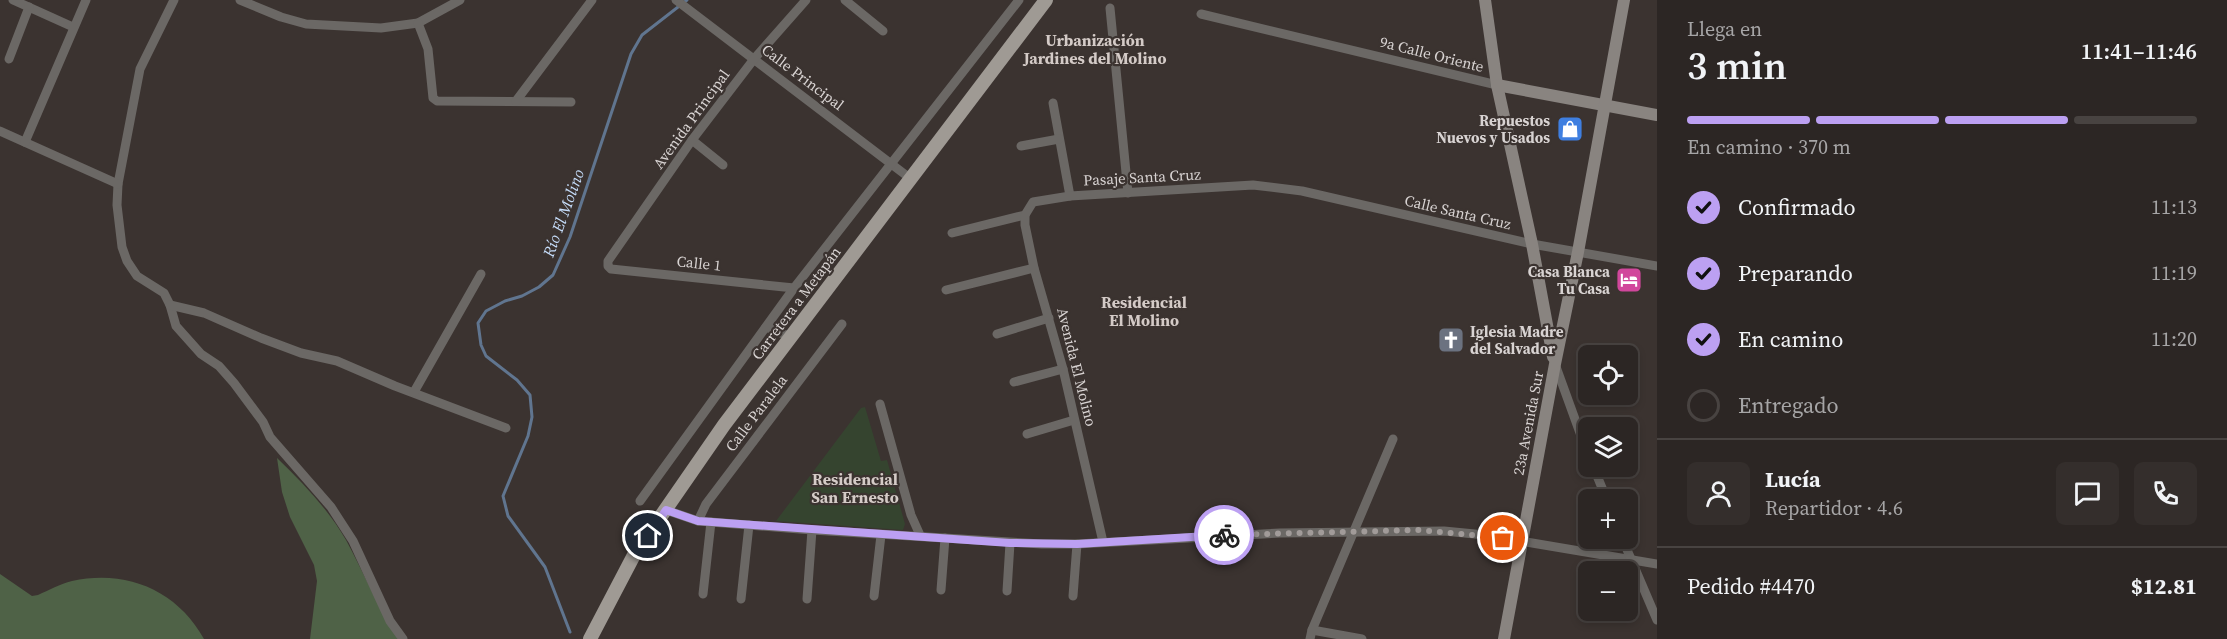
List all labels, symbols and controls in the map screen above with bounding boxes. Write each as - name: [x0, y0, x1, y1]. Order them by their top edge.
- text: Llega en: [1687, 15, 1762, 43]
- district label: Urbanización Jardines del Molino: [1023, 29, 1166, 69]
- street label: 9a Calle Oriente: [1378, 31, 1487, 77]
- text: 11:41–11:46: [2081, 36, 2197, 66]
- street label: Calle Principal: [757, 39, 849, 115]
- text: 3 min: [1687, 39, 1787, 92]
- street label: Avenida Principal: [648, 65, 735, 173]
- place label: Repuestos Nuevos y Usados: [1436, 110, 1550, 148]
- shop icon: Repuestos Nuevos y Usados: [1555, 114, 1585, 144]
- text: En camino · 370 m: [1687, 133, 1851, 161]
- street label: Pasaje Santa Cruz: [1083, 163, 1201, 191]
- water label: Río El Molino: [537, 166, 589, 261]
- street label: Calle Santa Cruz: [1403, 190, 1514, 235]
- icon: check: [1687, 191, 1720, 224]
- text: Confirmado: [1738, 192, 1856, 222]
- text: 11:13: [2151, 193, 2197, 221]
- street label: Carretera a Metapán: [746, 242, 846, 364]
- street label: Calle 1: [676, 250, 722, 276]
- icon: check: [1687, 257, 1720, 290]
- text: Preparando: [1738, 258, 1853, 288]
- text: 11:19: [2151, 259, 2197, 287]
- place label: Casa Blanca Tu Casa: [1528, 261, 1611, 299]
- hotel icon: Casa Blanca Tu Casa: [1614, 265, 1644, 295]
- district label: Residencial El Molino: [1101, 291, 1187, 331]
- street label: Avenida El Molino: [1052, 305, 1102, 429]
- place label: Iglesia Madre del Salvador: [1470, 321, 1564, 359]
- icon: check: [1687, 323, 1720, 356]
- text: En camino: [1738, 324, 1843, 354]
- church icon: Iglesia Madre del Salvador: [1436, 325, 1466, 355]
- text: 11:20: [2151, 325, 2197, 353]
- map controls: [1578, 345, 1638, 621]
- button: locate: [1578, 345, 1638, 405]
- street label: 23a Avenida Sur: [1508, 368, 1549, 477]
- street label: Calle Paralela: [720, 370, 792, 456]
- text: Entregado: [1738, 390, 1839, 420]
- button: layers: [1578, 417, 1638, 477]
- button: person: [1687, 462, 1750, 525]
- button: chat: [2056, 462, 2119, 525]
- button: phone: [2134, 462, 2197, 525]
- text: Lucía: [1765, 464, 1821, 494]
- district label: Residencial San Ernesto: [811, 468, 899, 508]
- button: +: [1578, 489, 1638, 549]
- text: Repartidor · 4.6: [1765, 494, 1903, 522]
- courier: [1194, 505, 1254, 565]
- pin: [622, 510, 673, 561]
- pin: [1477, 512, 1528, 563]
- icon: home: [631, 519, 664, 552]
- icon: bike: [1208, 519, 1241, 552]
- icon: bag: [1486, 521, 1519, 554]
- button: −: [1578, 561, 1638, 621]
- text: Pedido #4470: [1687, 571, 1815, 601]
- text: $12.81: [2131, 571, 2197, 601]

